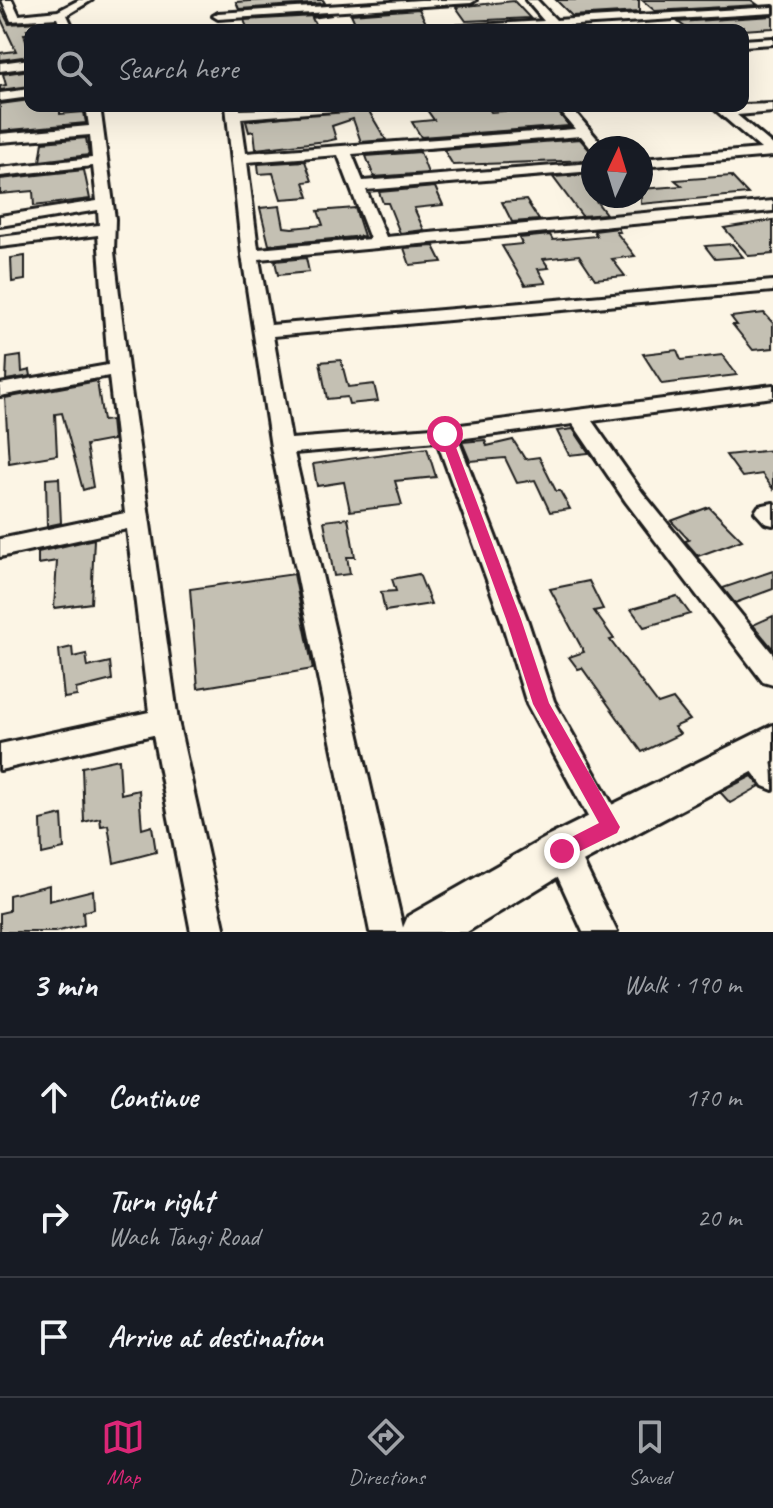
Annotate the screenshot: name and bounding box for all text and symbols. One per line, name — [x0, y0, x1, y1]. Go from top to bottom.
search box — [24, 24, 749, 112]
icon: search — [52, 46, 96, 90]
text: Search here — [116, 49, 238, 87]
north arrow — [581, 136, 653, 208]
route start — [427, 416, 463, 452]
route end — [544, 833, 580, 869]
text: 3 min — [32, 963, 97, 1006]
text: Walk · 190 m — [624, 968, 741, 1001]
icon: ahead — [32, 1075, 76, 1119]
text: Continue — [108, 1078, 198, 1116]
text: 170 m — [685, 1081, 741, 1114]
text: Turn right — [108, 1182, 213, 1220]
icon: right — [32, 1195, 76, 1239]
text: 20 m — [697, 1201, 741, 1234]
text: Wach Tangi Road — [108, 1220, 259, 1253]
icon: arrive — [32, 1315, 76, 1359]
text: Arrive at destination — [108, 1318, 323, 1356]
tab: Map — [101, 1415, 145, 1491]
tab: Directions — [348, 1415, 425, 1491]
tab: Saved — [628, 1415, 672, 1491]

